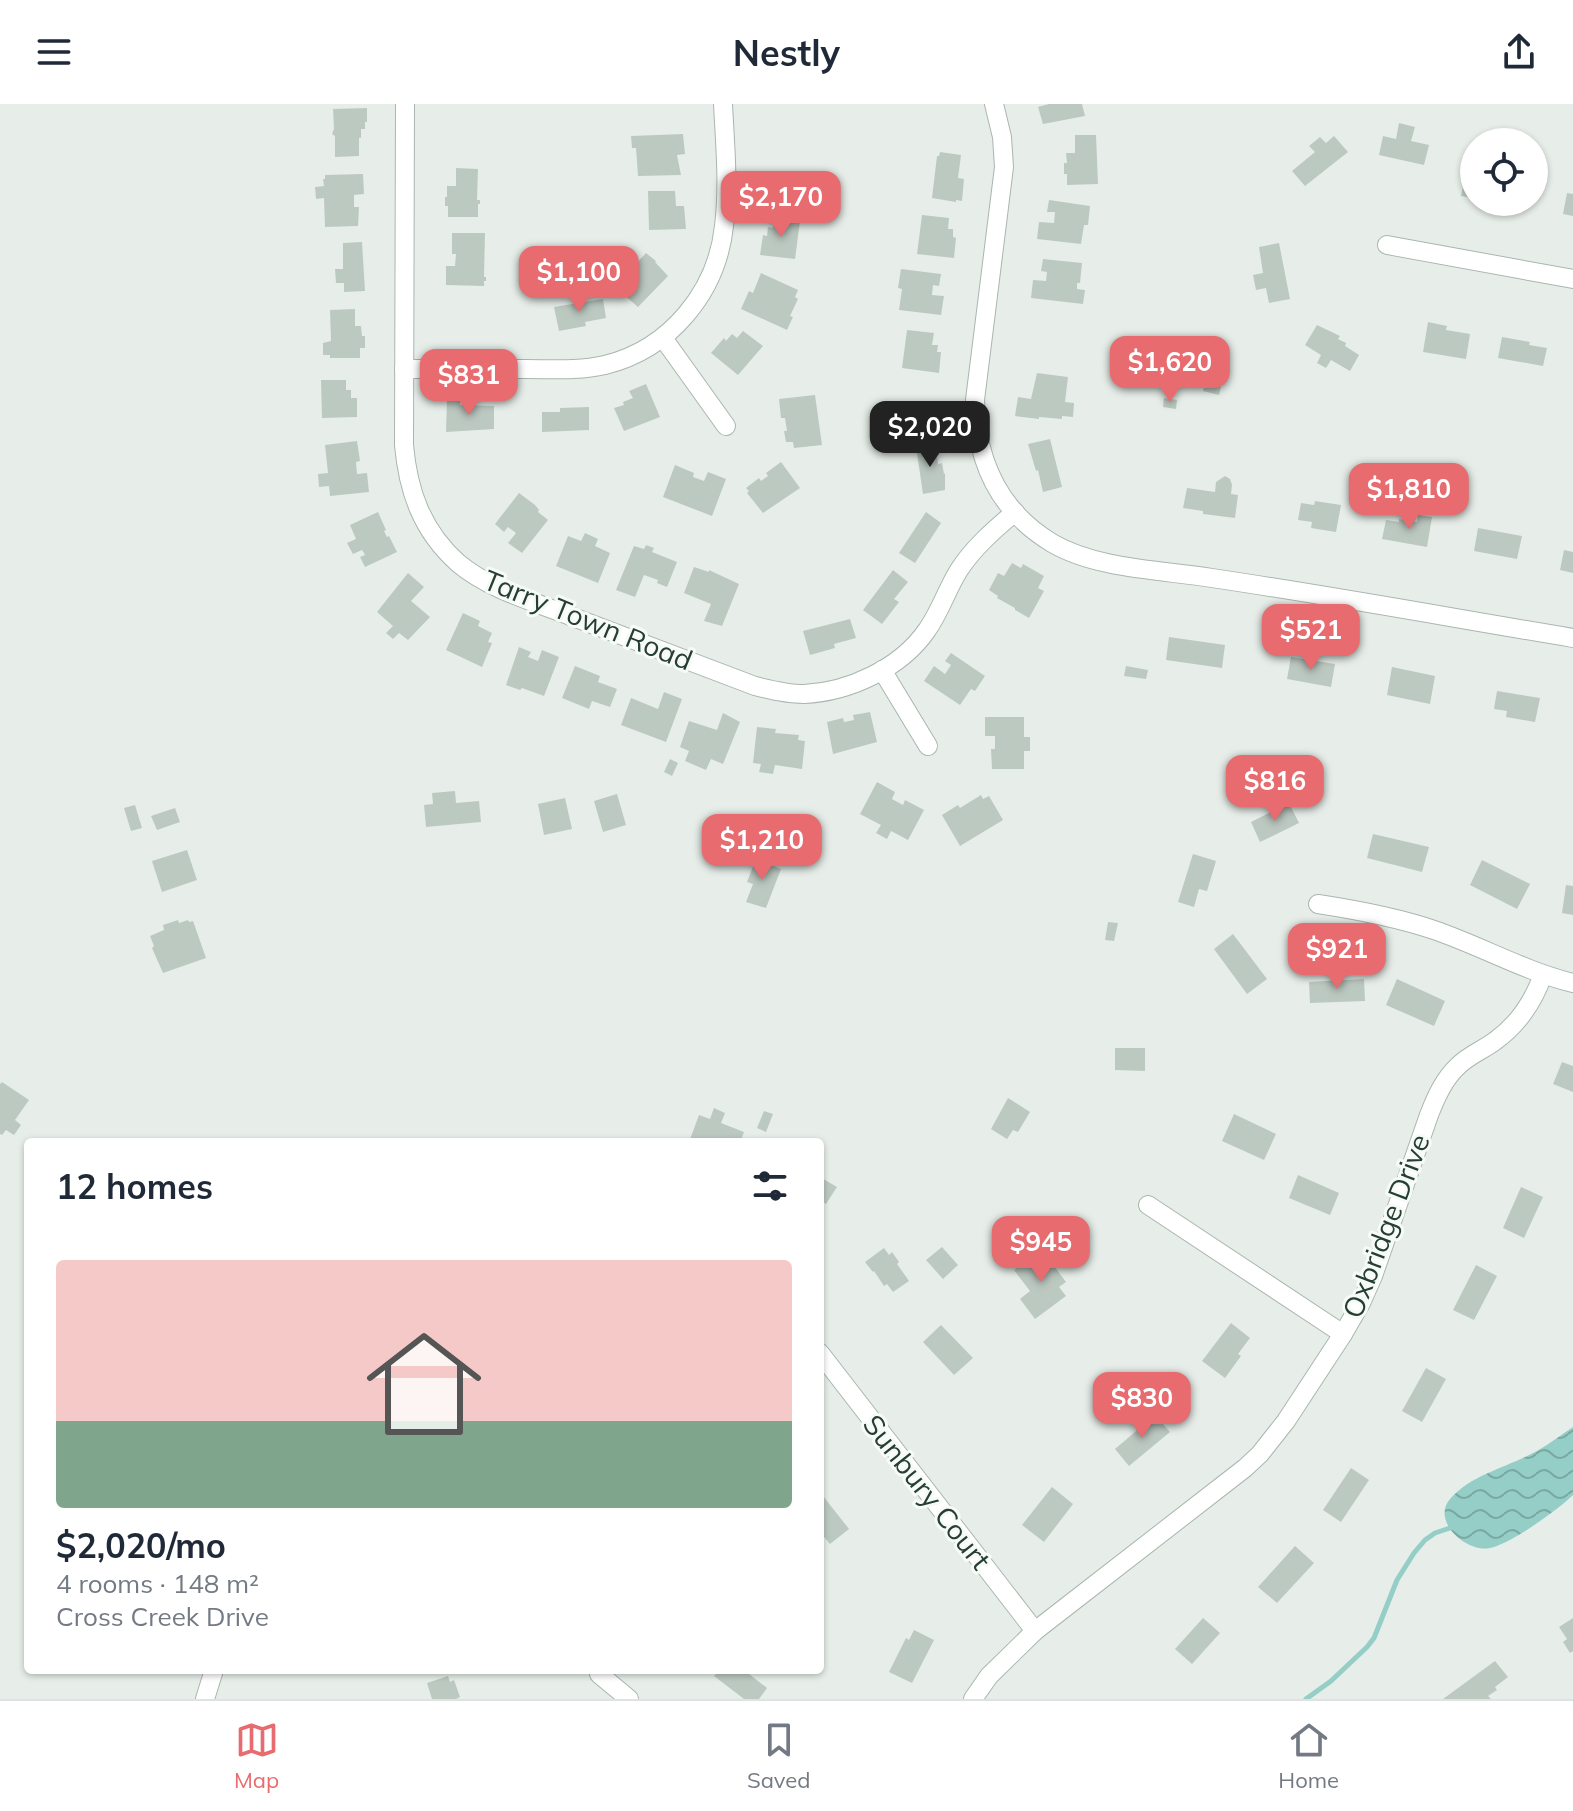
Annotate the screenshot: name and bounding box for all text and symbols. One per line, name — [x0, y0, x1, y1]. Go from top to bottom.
icon: menu — [32, 30, 76, 74]
text: Nestly — [733, 30, 840, 75]
icon: share — [1497, 30, 1541, 74]
map controls — [1460, 128, 1548, 216]
button: locate — [1460, 128, 1548, 216]
pin: $2,170 — [716, 171, 846, 239]
text: $2,170 — [739, 180, 823, 213]
pin: $1,100 — [514, 246, 644, 314]
text: $1,100 — [537, 255, 621, 288]
pin: $1,620 — [1105, 336, 1235, 404]
text: $1,620 — [1128, 345, 1212, 378]
pin: $831 — [422, 349, 516, 417]
text: $831 — [438, 358, 500, 391]
pin: $2,020 — [865, 401, 995, 469]
text: $2,020 — [888, 410, 972, 443]
pin: $1,810 — [1344, 463, 1474, 531]
text: $1,810 — [1367, 472, 1451, 505]
street label: Tarry Town Road — [479, 562, 698, 677]
pin: $521 — [1264, 604, 1358, 672]
text: $521 — [1280, 613, 1342, 646]
pin: $816 — [1228, 755, 1322, 823]
text: $816 — [1244, 764, 1306, 797]
pin: $1,210 — [697, 814, 827, 882]
text: $1,210 — [720, 823, 804, 856]
pin: $921 — [1290, 923, 1384, 991]
text: $921 — [1306, 932, 1368, 965]
street label: Oxbridge Drive — [1334, 1129, 1437, 1323]
icon: filters — [748, 1164, 792, 1208]
text: 12 homes — [56, 1165, 213, 1208]
pin: $945 — [994, 1216, 1088, 1284]
text: $945 — [1010, 1225, 1072, 1258]
icon: home — [352, 1312, 496, 1456]
pin: $830 — [1095, 1372, 1189, 1440]
text: $830 — [1111, 1381, 1173, 1414]
street label: Sunbury Court — [856, 1407, 999, 1576]
text: $2,020/mo — [56, 1524, 226, 1567]
text: 4 rooms · 148 m² — [56, 1567, 259, 1600]
text: Cross Creek Drive — [56, 1600, 269, 1633]
tab: Map — [234, 1718, 279, 1794]
tab: Saved — [747, 1718, 811, 1794]
tab: Home — [1278, 1718, 1339, 1794]

